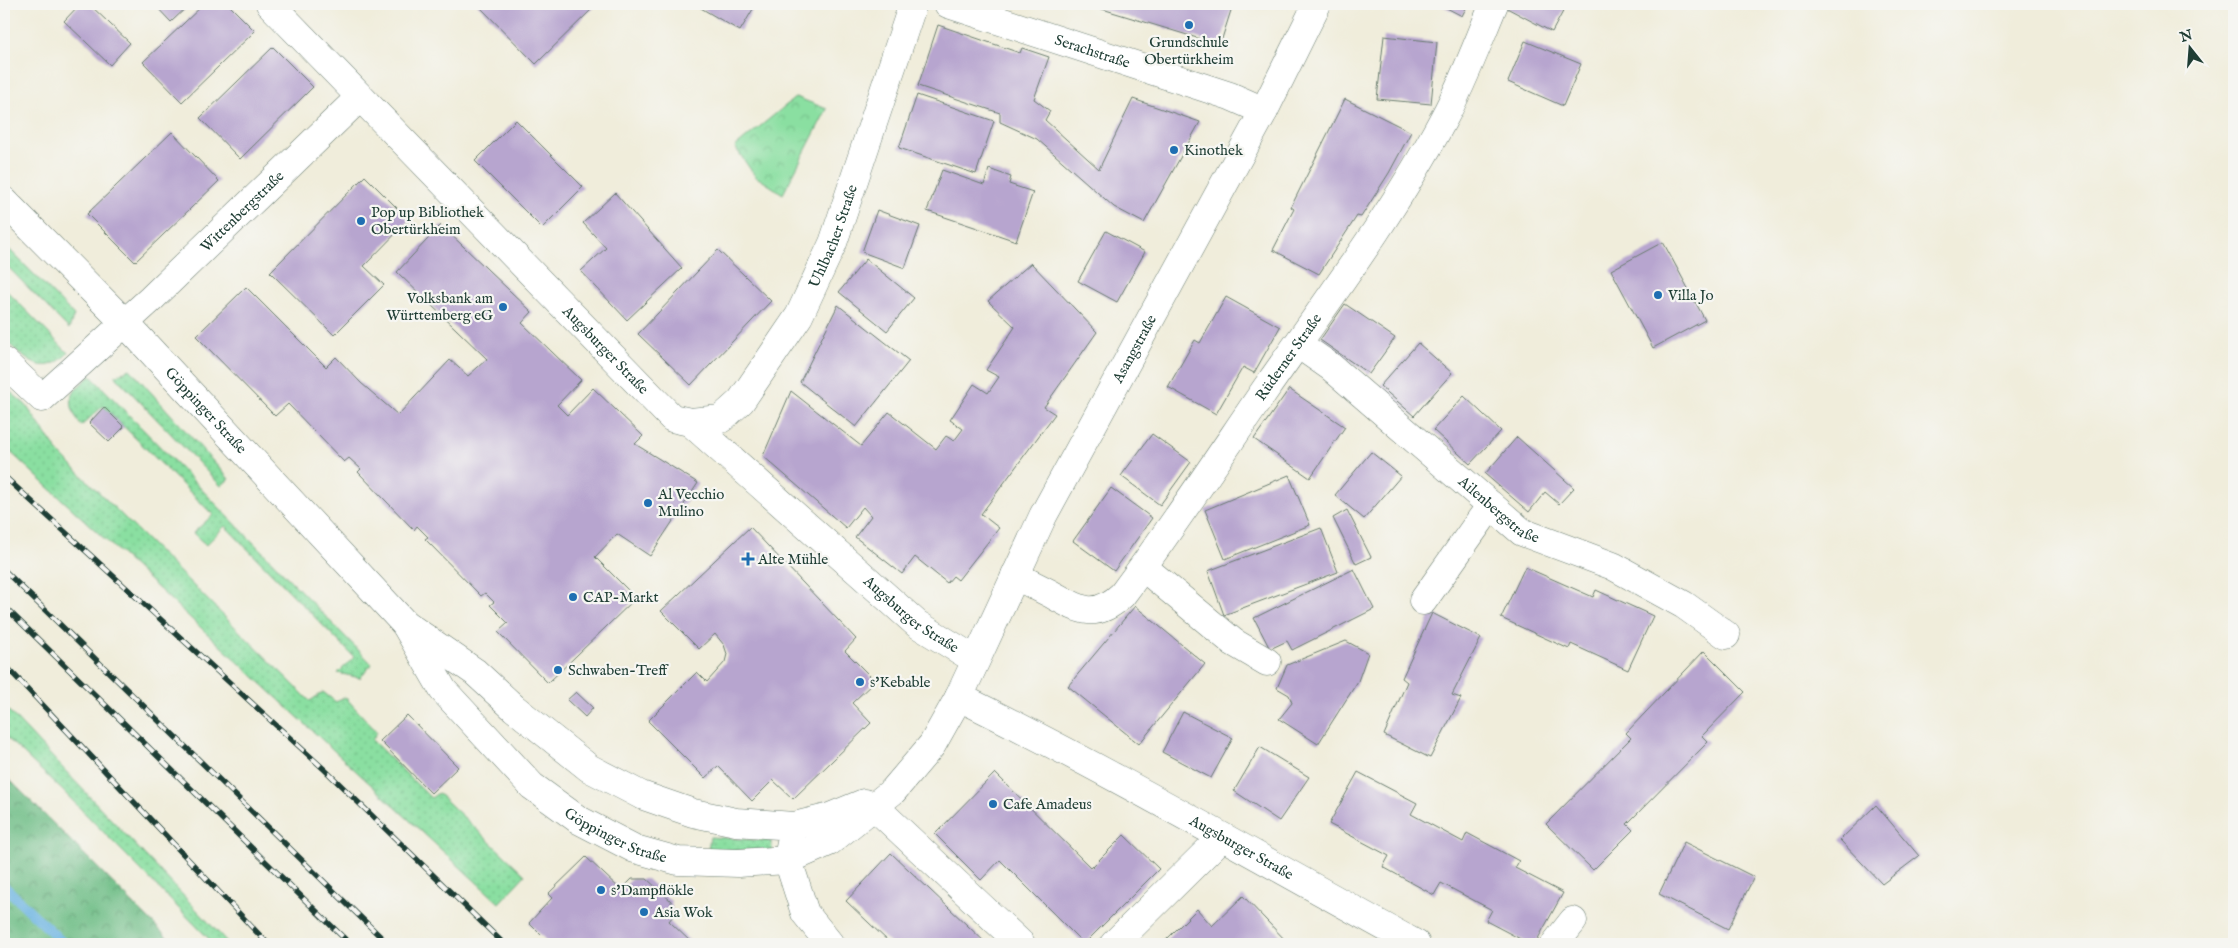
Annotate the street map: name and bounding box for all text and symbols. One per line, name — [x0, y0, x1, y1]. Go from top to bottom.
marker: Grundschule Obertürkheim — [1183, 19, 1195, 31]
north arrow — [2166, 22, 2216, 72]
text: N — [2177, 26, 2195, 47]
street label: Serachstraße — [1052, 30, 1133, 72]
place label: Grundschule Obertürkheim — [1144, 33, 1234, 69]
place label: Kinothek — [1184, 141, 1244, 160]
marker: Kinothek — [1168, 144, 1180, 156]
street label: Wittenbergstraße — [196, 166, 288, 256]
street label: Uhlbacher Straße — [804, 182, 861, 291]
place label: Pop up Bibliothek Obertürkheim — [371, 203, 485, 239]
marker: Pop up Bibliothek Obertürkheim — [355, 215, 367, 227]
place label: Villa Jo — [1667, 286, 1714, 305]
place label: Volksbank am Württemberg eG — [386, 289, 493, 325]
marker: Villa Jo — [1652, 289, 1664, 301]
marker: Volksbank am Württemberg eG — [497, 301, 509, 313]
street label: Augsburger Straße — [558, 301, 653, 398]
street label: Rüderner Straße — [1251, 309, 1326, 404]
street label: Asangstraße — [1107, 311, 1161, 387]
street label: Göppinger Straße — [161, 363, 251, 458]
street label: Ailenbergstraße — [1454, 471, 1542, 547]
place label: Al Vecchio Mulino — [657, 485, 724, 521]
marker: Al Vecchio Mulino — [642, 497, 654, 509]
place label: Alte Mühle — [757, 550, 828, 569]
marker: Alte Mühle — [742, 553, 754, 565]
street label: Augsburger Straße — [859, 571, 963, 657]
place label: CAP-Markt — [583, 588, 659, 607]
marker: CAP-Markt — [567, 591, 579, 603]
place label: Schwaben-Treff — [568, 661, 669, 680]
marker: Schwaben-Treff — [552, 664, 564, 676]
place label: s'Kebable — [870, 673, 931, 692]
marker: s'Kebable — [854, 676, 866, 688]
place label: Cafe Amadeus — [1003, 795, 1092, 814]
marker: Cafe Amadeus — [987, 798, 999, 810]
street label: Göppinger Straße — [561, 803, 669, 867]
street label: Augsburger Straße — [1185, 810, 1297, 884]
place label: s'Dampflökle — [611, 881, 694, 900]
marker: s'Dampflökle — [595, 884, 607, 896]
place label: Asia Wok — [653, 903, 714, 922]
marker: Asia Wok — [638, 906, 650, 918]

